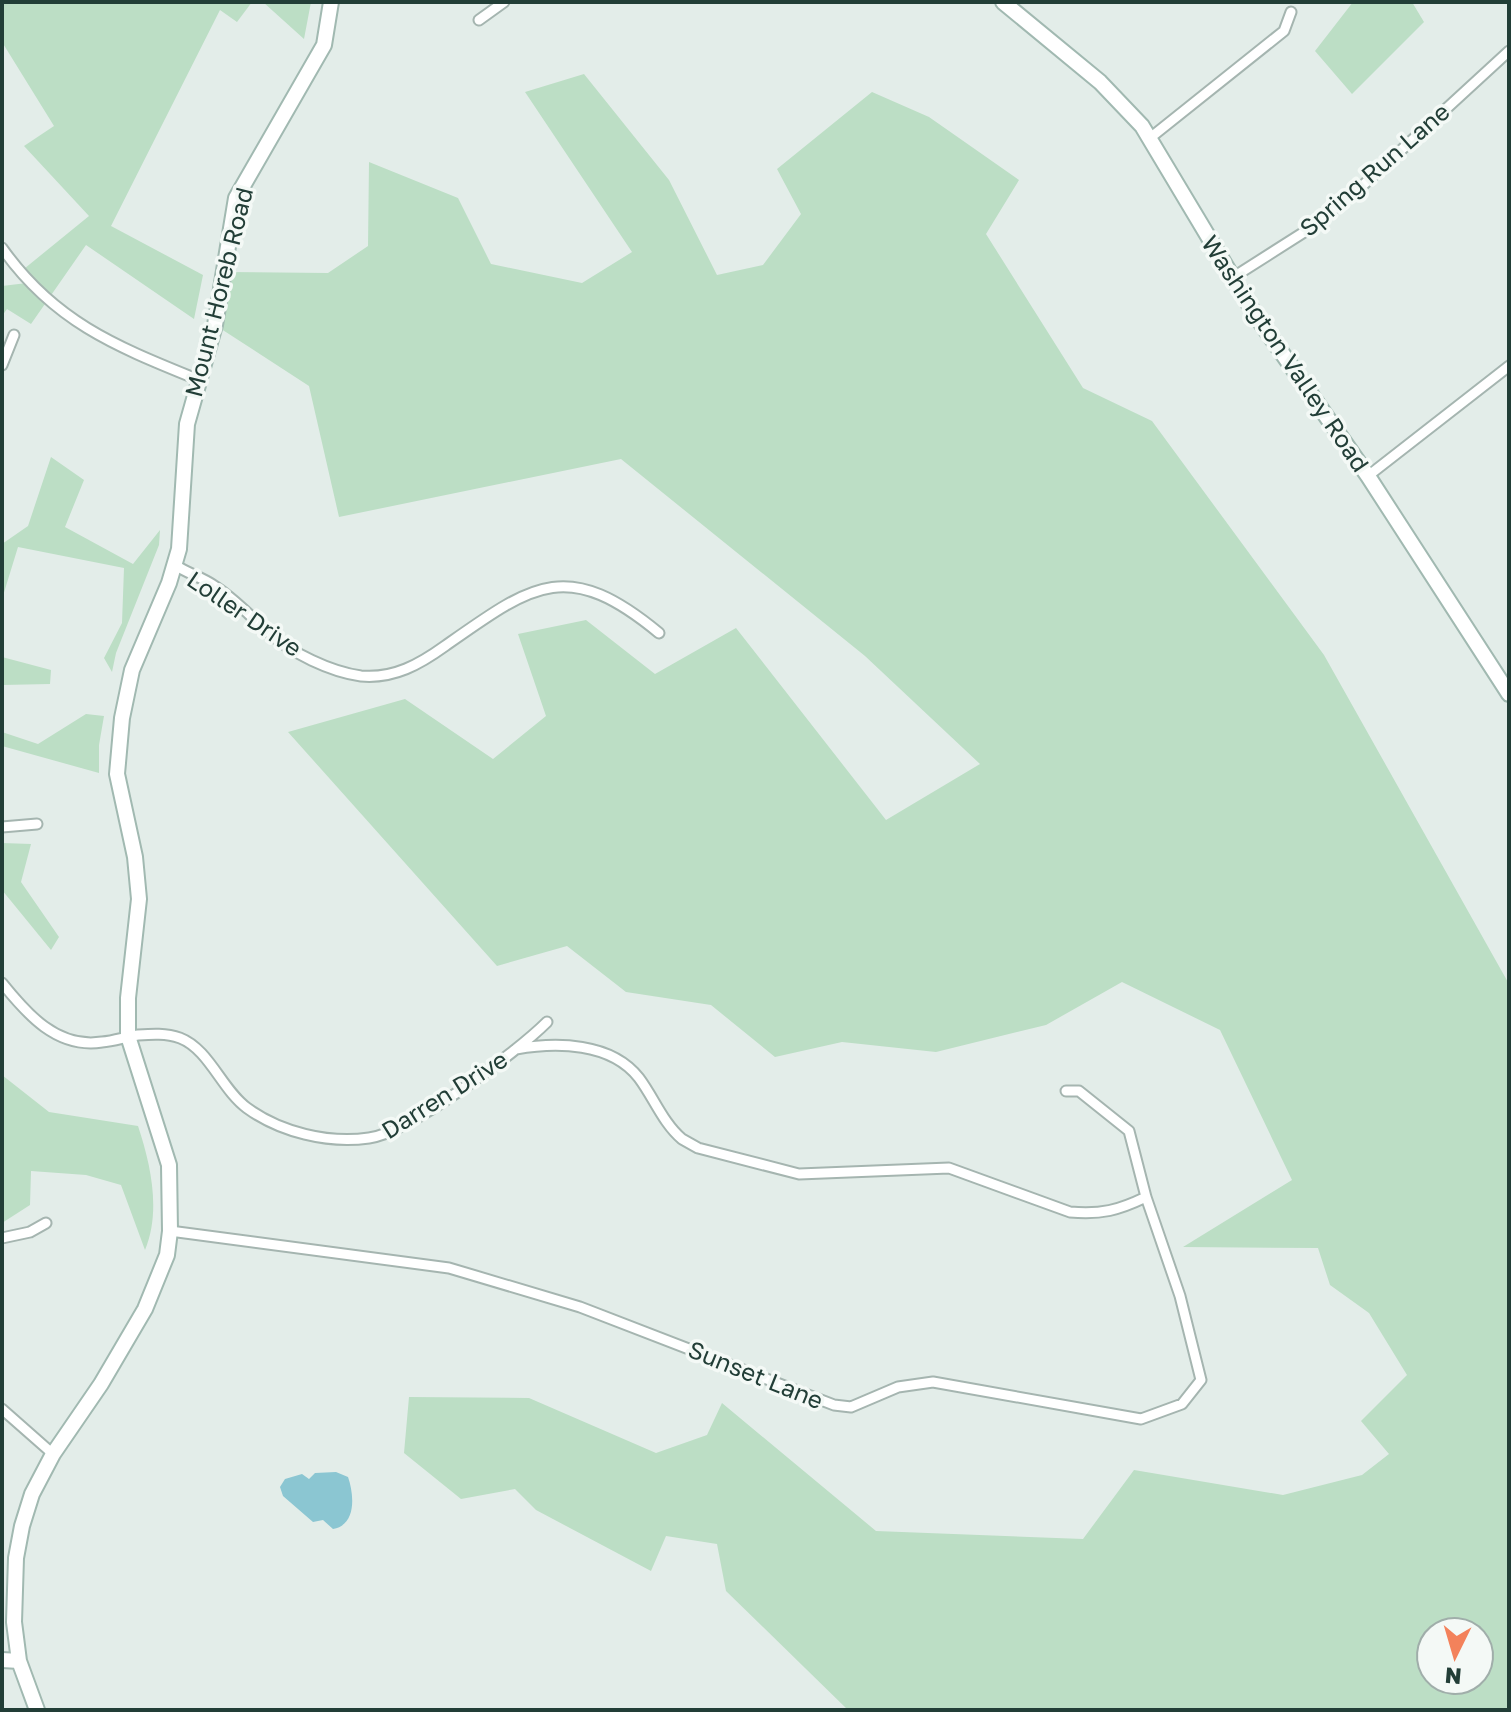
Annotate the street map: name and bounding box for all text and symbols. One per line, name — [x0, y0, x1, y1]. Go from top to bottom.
street label: Spring Run Lane — [1293, 96, 1455, 242]
street label: Mount Horeb Road — [178, 184, 258, 400]
street label: Washington Valley Road — [1196, 229, 1376, 477]
street label: Loller Drive — [182, 564, 308, 662]
street label: Darren Drive — [376, 1044, 512, 1144]
street label: Sunset Lane — [684, 1334, 828, 1414]
north arrow — [1415, 1616, 1495, 1696]
text: N — [1444, 1662, 1463, 1691]

